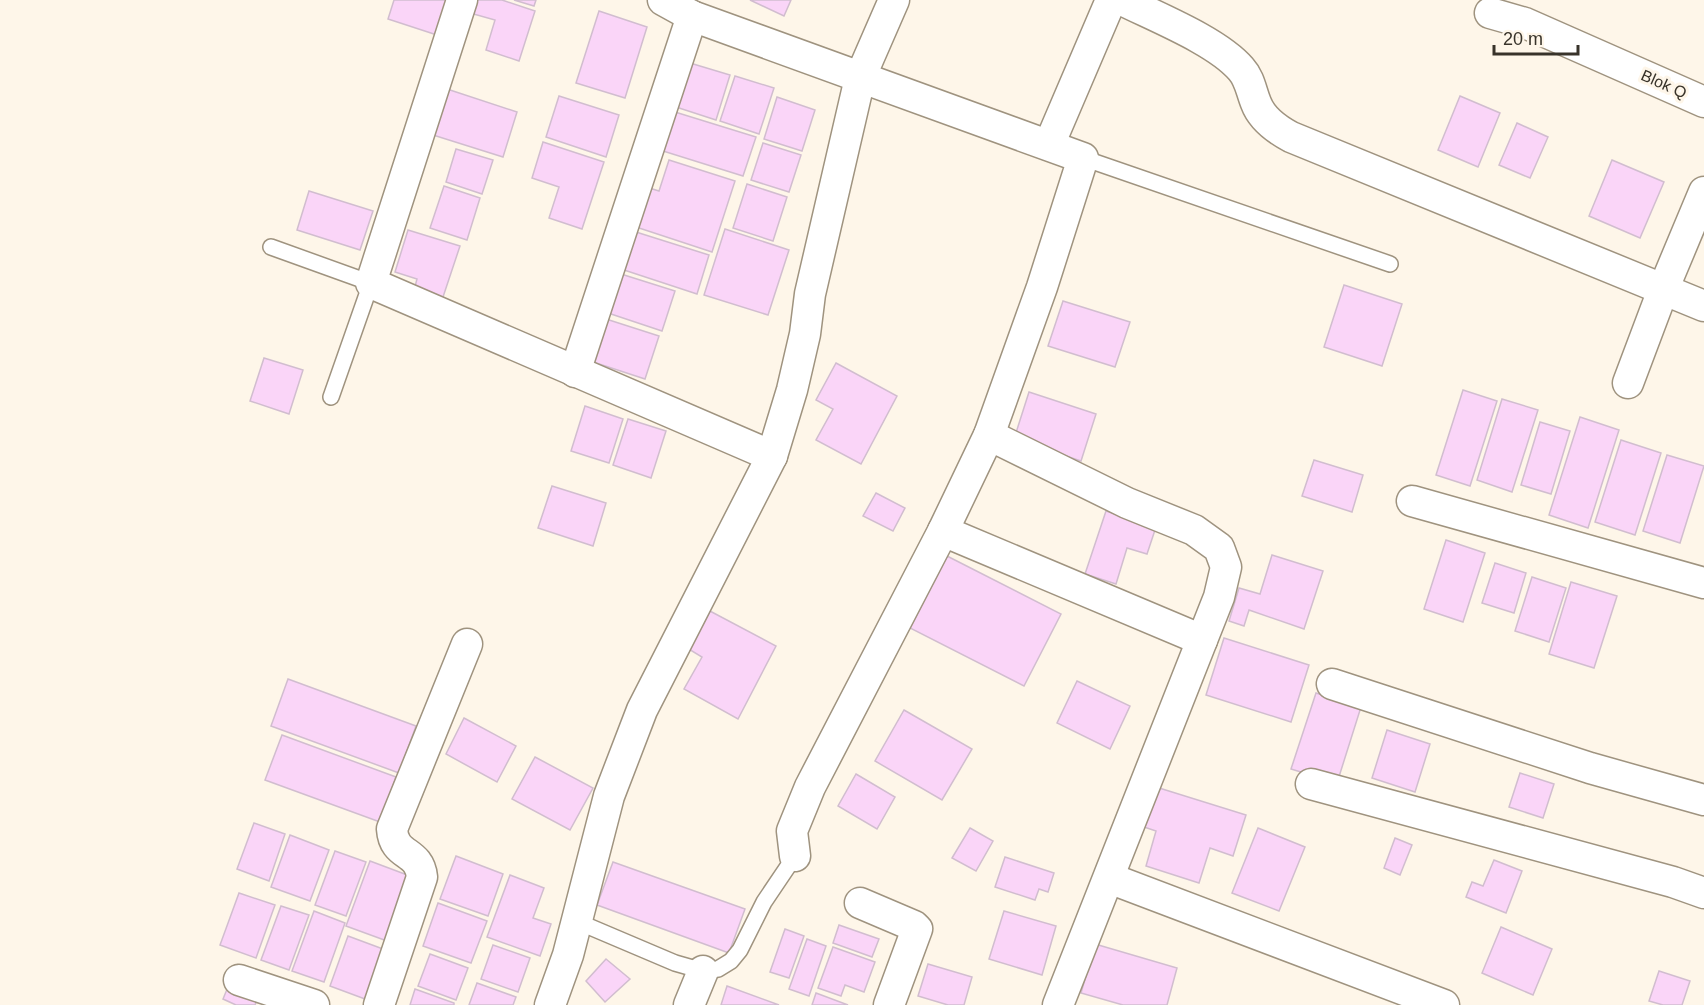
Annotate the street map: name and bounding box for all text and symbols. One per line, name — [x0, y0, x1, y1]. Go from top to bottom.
scale bar — [1494, 18, 1578, 56]
text: 20 m — [1503, 29, 1543, 49]
street label: Blok Q — [1639, 66, 1689, 102]

